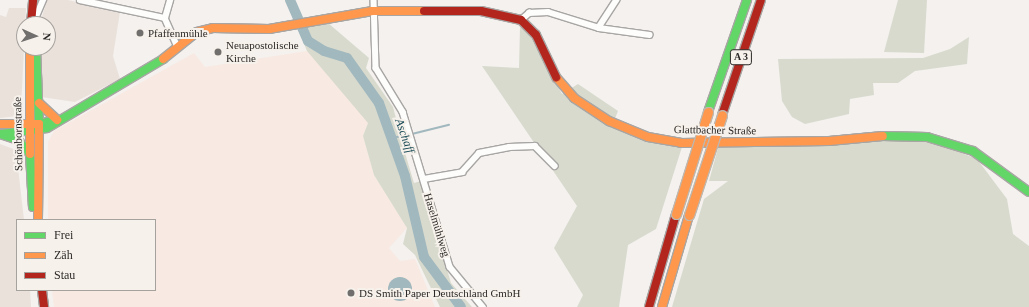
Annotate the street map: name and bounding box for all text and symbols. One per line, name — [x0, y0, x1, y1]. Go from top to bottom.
north arrow — [16, 16, 56, 56]
place label: Pfaffenmühle — [148, 26, 208, 40]
marker: Pfaffenmühle — [135, 28, 145, 38]
text: N — [41, 32, 53, 41]
place label: Neuapostolische Kirche — [226, 39, 299, 65]
marker: Neuapostolische Kirche — [213, 47, 223, 57]
road number: A 3 — [729, 49, 753, 65]
street label: Schönbornstraße — [11, 97, 25, 171]
water label: Aschaff — [391, 117, 417, 155]
street label: Glattbacher Straße — [674, 123, 756, 137]
street label: Haselmühlweg — [421, 192, 453, 258]
legend — [16, 219, 156, 291]
text: Frei — [54, 228, 73, 242]
text: Zäh — [54, 248, 73, 262]
text: Stau — [54, 268, 75, 282]
place label: DS Smith Paper Deutschland GmbH — [359, 286, 520, 300]
marker: DS Smith Paper Deutschland GmbH — [346, 288, 356, 298]

